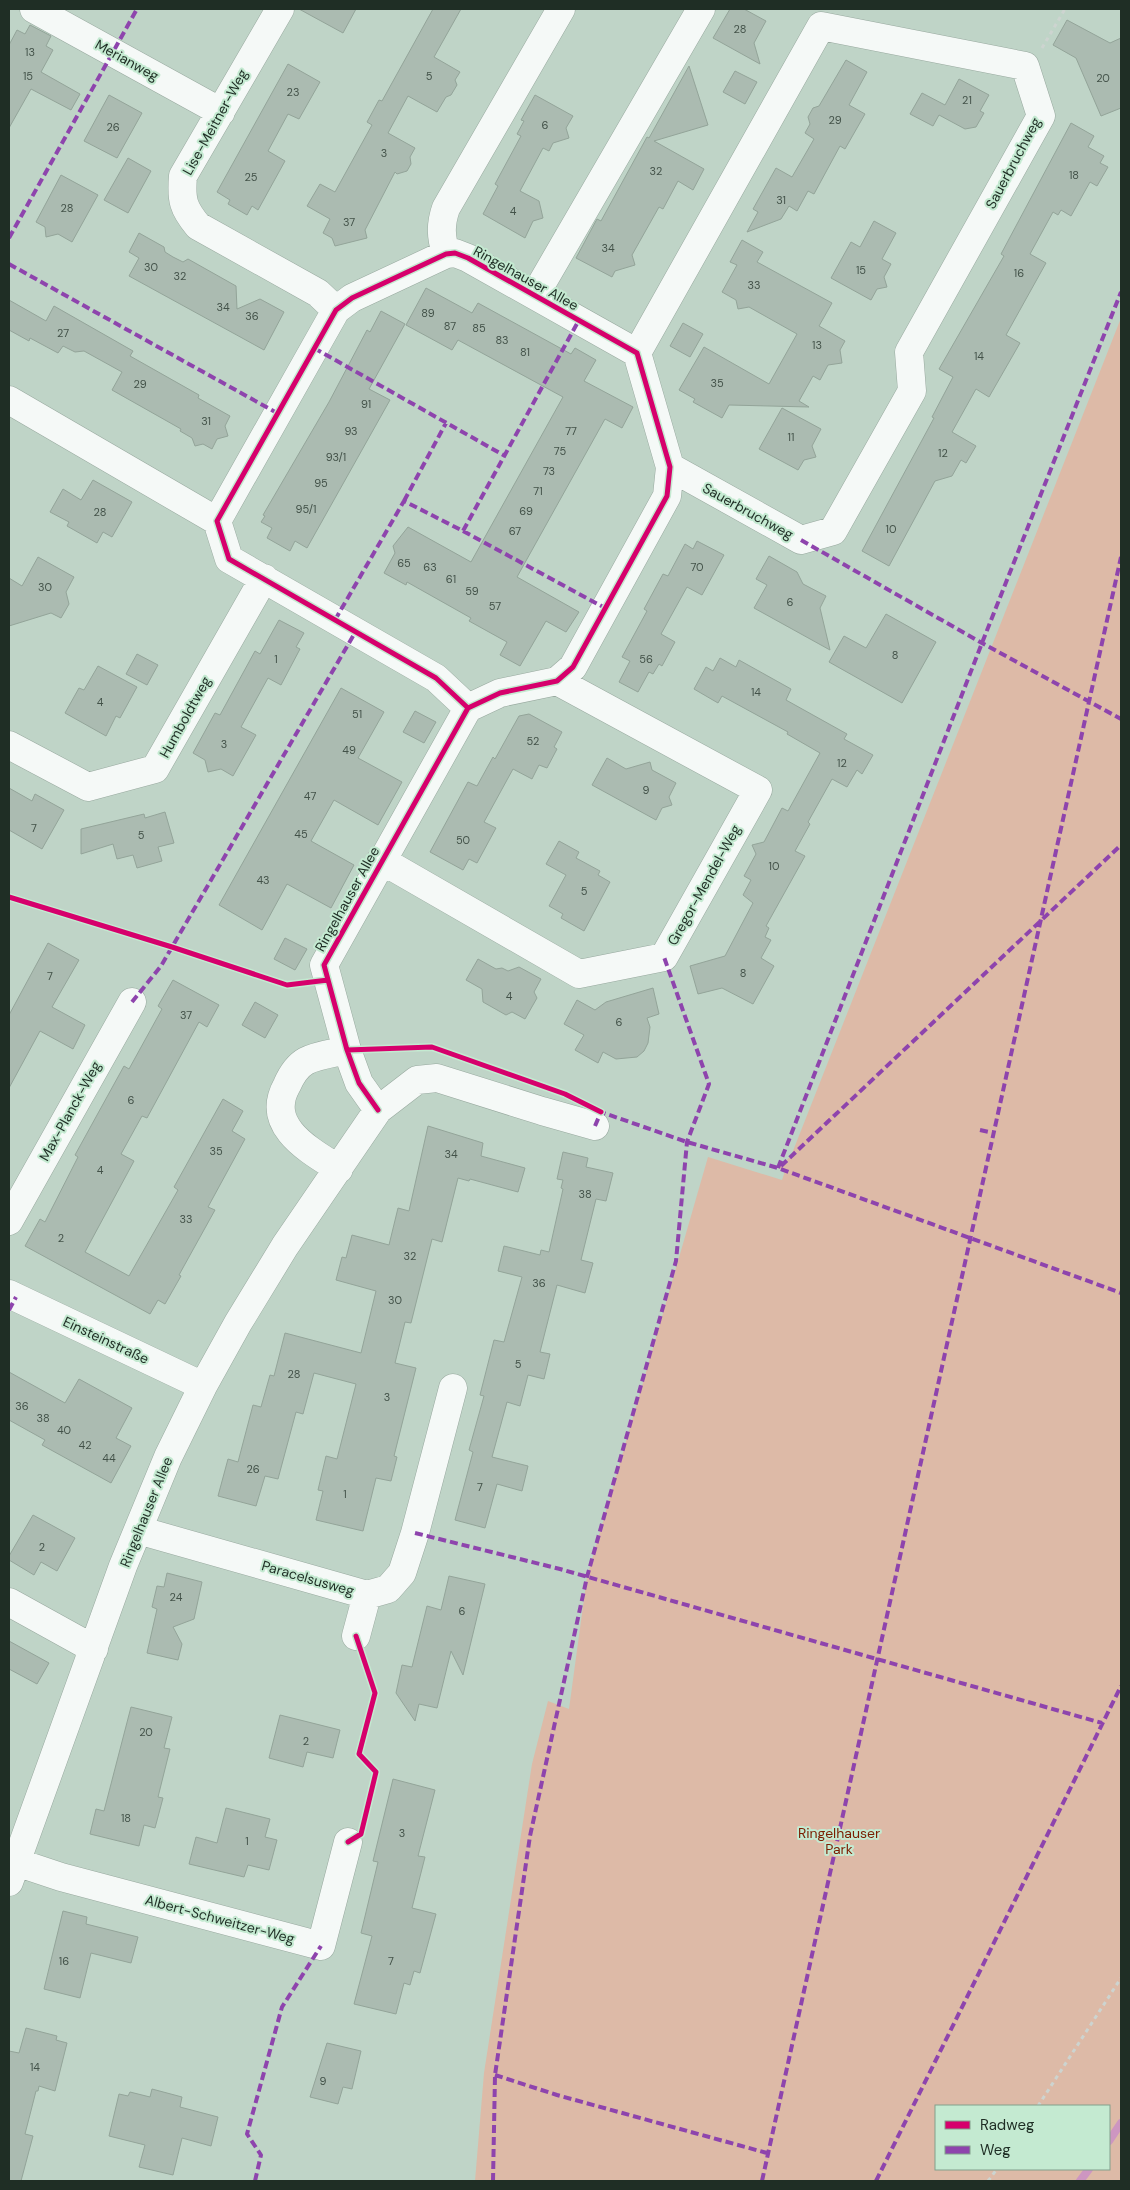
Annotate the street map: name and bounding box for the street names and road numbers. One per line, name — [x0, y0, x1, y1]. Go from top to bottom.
street label: Merianweg — [92, 35, 162, 85]
street label: Lise-Meitner-Weg — [178, 66, 252, 178]
street label: Sauerbruchweg — [981, 114, 1045, 212]
street label: Ringelhauser Allee — [470, 242, 582, 314]
street label: Sauerbruchweg — [699, 479, 797, 543]
street label: Humboldtweg — [155, 673, 215, 761]
street label: Gregor-Mendel-Weg — [663, 821, 745, 949]
street label: Ringelhauser Allee — [311, 843, 383, 955]
street label: Max-Planck-Weg — [35, 1058, 105, 1164]
street label: Einsteinstraße — [60, 1312, 152, 1368]
street label: Ringelhauser Allee — [116, 1454, 176, 1570]
street label: Paracelsusweg — [260, 1556, 356, 1600]
street label: Albert-Schweitzer-Weg — [143, 1890, 297, 1948]

